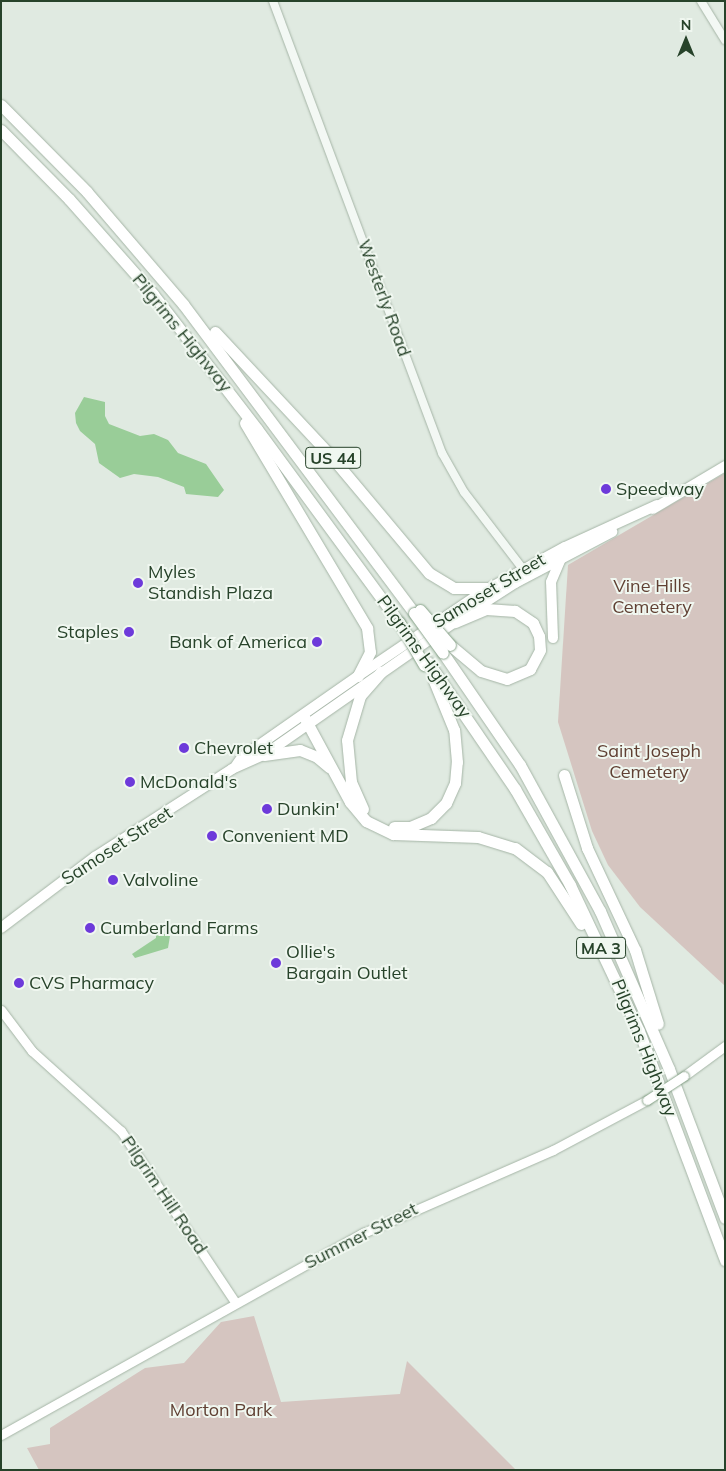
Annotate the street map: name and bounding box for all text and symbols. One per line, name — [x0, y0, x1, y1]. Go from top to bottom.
north arrow — [661, 15, 711, 65]
text: N — [681, 16, 691, 34]
street label: Westerly Road — [353, 237, 415, 359]
street label: Pilgrims Highway — [128, 269, 236, 397]
road number: US 44 — [304, 444, 362, 472]
place label: Speedway — [616, 478, 704, 500]
marker: Speedway — [600, 483, 612, 495]
street label: Samoset Street — [429, 549, 549, 633]
place label: Myles Standish Plaza — [148, 562, 273, 604]
park label: Vine Hills Cemetery — [612, 576, 692, 618]
marker: Myles Standish Plaza — [132, 577, 144, 589]
street label: Pilgrims Highway — [372, 591, 476, 723]
place label: Staples — [57, 621, 119, 643]
marker: Staples — [123, 626, 135, 638]
place label: Bank of America — [169, 631, 307, 653]
marker: Bank of America — [311, 636, 323, 648]
place label: Chevrolet — [194, 737, 273, 759]
park label: Saint Joseph Cemetery — [597, 741, 701, 784]
marker: Chevrolet — [178, 742, 190, 754]
place label: McDonald's — [140, 771, 237, 793]
marker: McDonald's — [124, 776, 136, 788]
place label: Dunkin' — [277, 798, 339, 820]
street label: Samoset Street — [58, 802, 176, 890]
marker: Dunkin' — [261, 803, 273, 815]
place label: Convenient MD — [222, 825, 349, 847]
marker: Convenient MD — [206, 830, 218, 842]
place label: Valvoline — [123, 869, 198, 891]
marker: Valvoline — [107, 874, 119, 886]
place label: Cumberland Farms — [100, 917, 258, 939]
marker: Cumberland Farms — [84, 922, 96, 934]
road number: MA 3 — [576, 934, 626, 961]
place label: Ollie's Bargain Outlet — [286, 942, 408, 984]
marker: Ollie's Bargain Outlet — [270, 957, 282, 969]
place label: CVS Pharmacy — [29, 972, 154, 994]
street label: Pilgrims Highway — [607, 976, 681, 1120]
marker: CVS Pharmacy — [13, 977, 25, 989]
street label: Pilgrim Hill Road — [116, 1132, 212, 1258]
street label: Summer Street — [301, 1198, 421, 1274]
park label: Morton Park — [170, 1399, 272, 1421]

